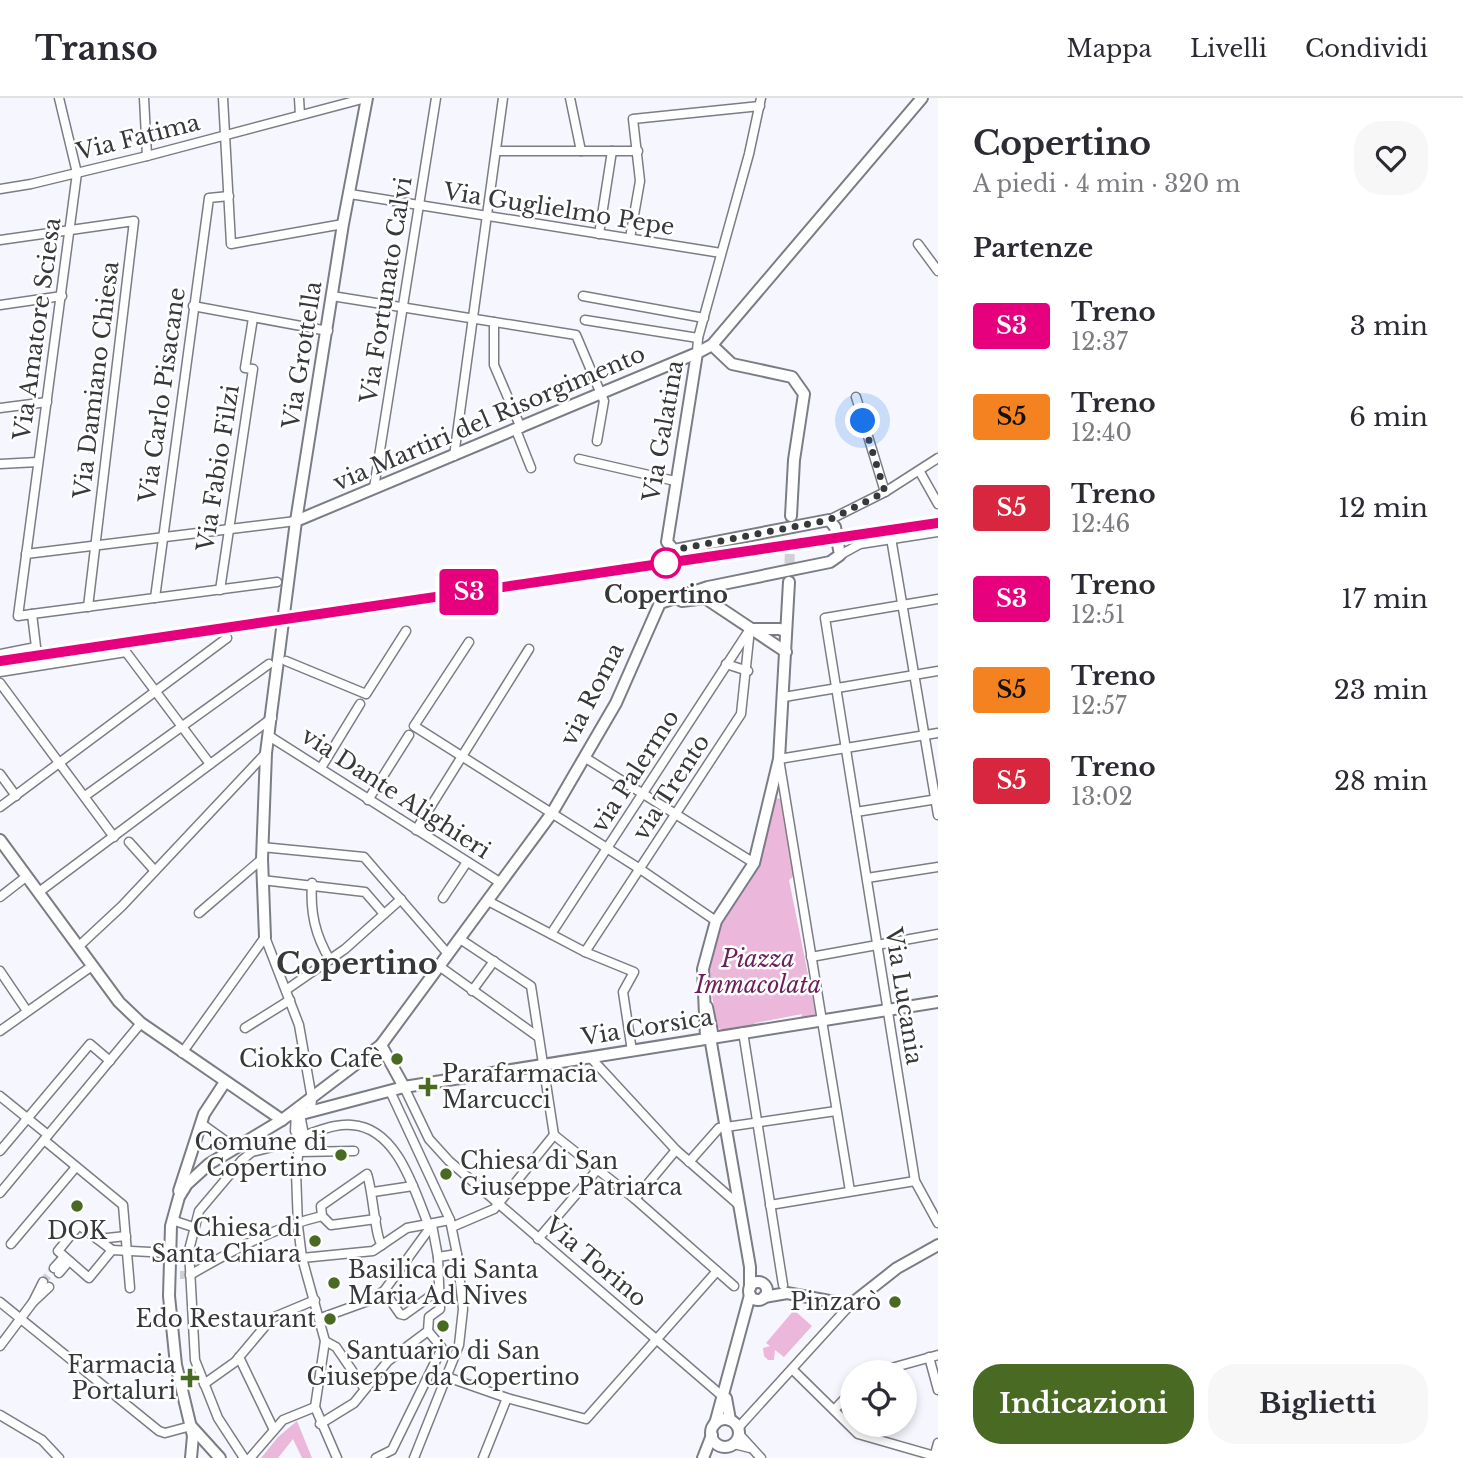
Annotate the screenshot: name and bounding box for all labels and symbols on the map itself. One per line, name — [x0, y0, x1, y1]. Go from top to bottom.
street label: Via Fatima — [72, 108, 203, 166]
street label: Via Fortunato Calvi — [354, 175, 418, 406]
street label: Via Guglielmo Pepe — [441, 177, 676, 241]
street label: Via Amatore Sciesa — [7, 216, 67, 443]
street label: Via Damiano Chiesa — [67, 259, 124, 501]
street label: Via Grottella — [276, 279, 328, 432]
street label: Via Carlo Pisacane — [133, 286, 191, 505]
street label: via Martiri del Risorgimento — [329, 339, 649, 497]
street label: Via Galatina — [637, 358, 689, 505]
street label: Via Fabio Filzi — [191, 383, 245, 554]
your location — [845, 403, 880, 438]
marker: Copertino — [651, 548, 681, 578]
line badge: S3 — [438, 569, 500, 615]
place label: Copertino — [604, 581, 728, 609]
street label: via Roma — [554, 638, 630, 750]
street label: via Palermo — [585, 704, 685, 838]
street label: via Dante Alighieri — [296, 721, 496, 865]
street label: via Trento — [626, 729, 716, 845]
street label: Via Lucania — [879, 924, 929, 1067]
district label: Copertino — [276, 945, 438, 982]
park label: Piazza Immacolata — [694, 945, 821, 999]
street label: Via Corsica — [578, 1003, 715, 1051]
place label: Ciokko Cafè — [239, 1045, 383, 1073]
marker: Ciokko Cafè — [389, 1051, 405, 1067]
place label: Parafarmacia Marcucci — [442, 1060, 598, 1114]
marker: Parafarmacia Marcucci — [420, 1079, 436, 1095]
place label: Comune di Copertino — [194, 1128, 327, 1182]
marker: Comune di Copertino — [333, 1147, 349, 1163]
place label: Chiesa di San Giuseppe Patriarca — [460, 1147, 682, 1201]
marker: Chiesa di San Giuseppe Patriarca — [438, 1166, 454, 1182]
marker: DOK — [69, 1198, 85, 1214]
street label: Via Torino — [538, 1211, 653, 1313]
place label: Chiesa di Santa Chiara — [151, 1214, 301, 1268]
place label: DOK — [47, 1217, 108, 1245]
marker: Chiesa di Santa Chiara — [307, 1233, 323, 1249]
place label: Basilica di Santa Maria Ad Nives — [348, 1256, 538, 1310]
marker: Basilica di Santa Maria Ad Nives — [326, 1275, 342, 1291]
place label: Pinzarò — [790, 1288, 881, 1316]
marker: Pinzarò — [887, 1294, 903, 1310]
place label: Edo Restaurant — [135, 1305, 316, 1333]
marker: Edo Restaurant — [322, 1311, 338, 1327]
marker: Santuario di San Giuseppe da Copertino — [435, 1318, 451, 1334]
place label: Santuario di San Giuseppe da Copertino — [306, 1337, 580, 1391]
place label: Farmacia Portaluri — [67, 1351, 176, 1405]
marker: Farmacia Portaluri — [182, 1370, 198, 1386]

